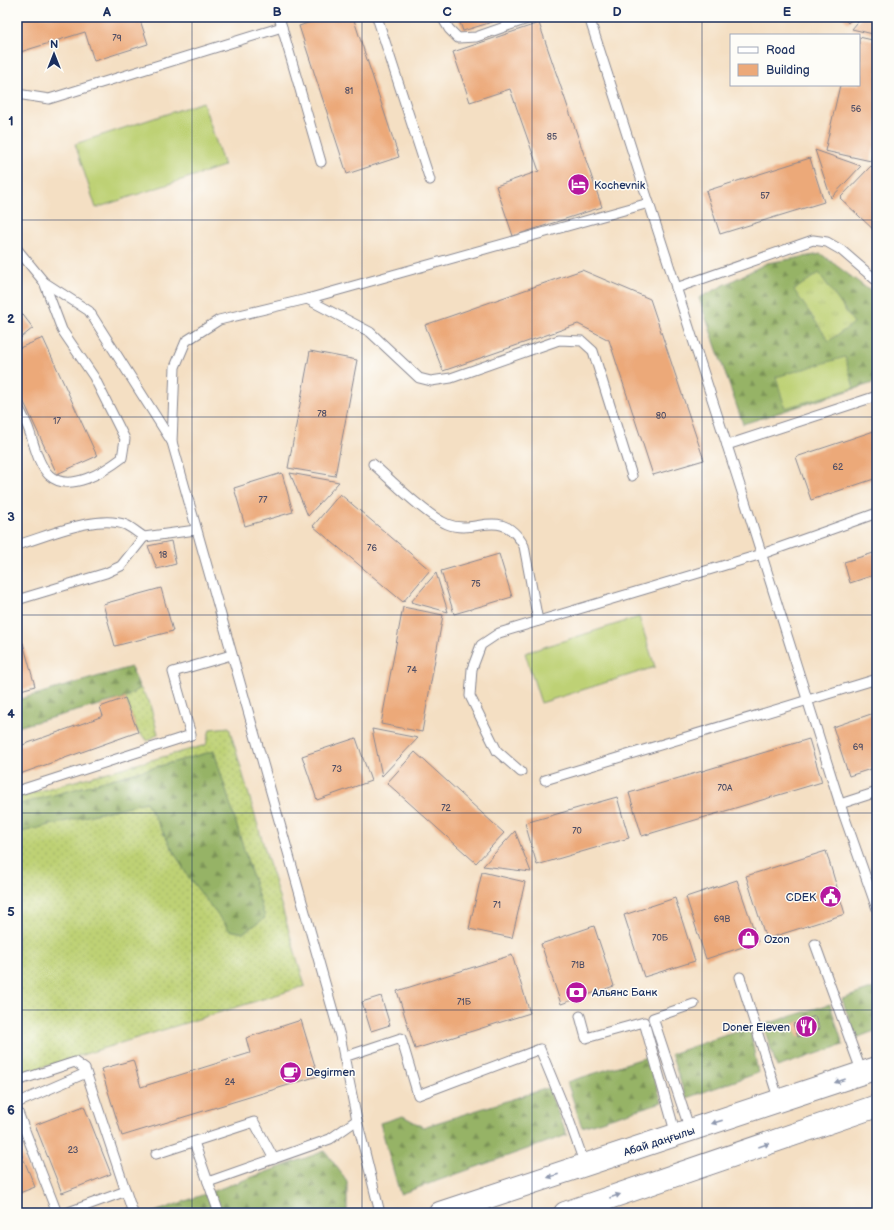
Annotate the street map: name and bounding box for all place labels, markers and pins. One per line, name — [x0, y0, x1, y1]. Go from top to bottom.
hotel icon: Kochevnik — [566, 172, 592, 198]
place label: Kochevnik — [594, 179, 646, 192]
public building icon: CDEK — [818, 884, 844, 910]
place label: CDEK — [786, 891, 817, 904]
shop icon: Ozon — [735, 926, 761, 952]
place label: Ozon — [764, 933, 790, 946]
bank icon: Альянс Банк — [563, 979, 589, 1005]
place label: Альянс Банк — [591, 986, 657, 999]
restaurant icon: Doner Eleven — [793, 1014, 819, 1040]
place label: Doner Eleven — [722, 1021, 790, 1034]
cafe icon: Degirmen — [278, 1059, 304, 1085]
place label: Degirmen — [306, 1066, 355, 1079]

